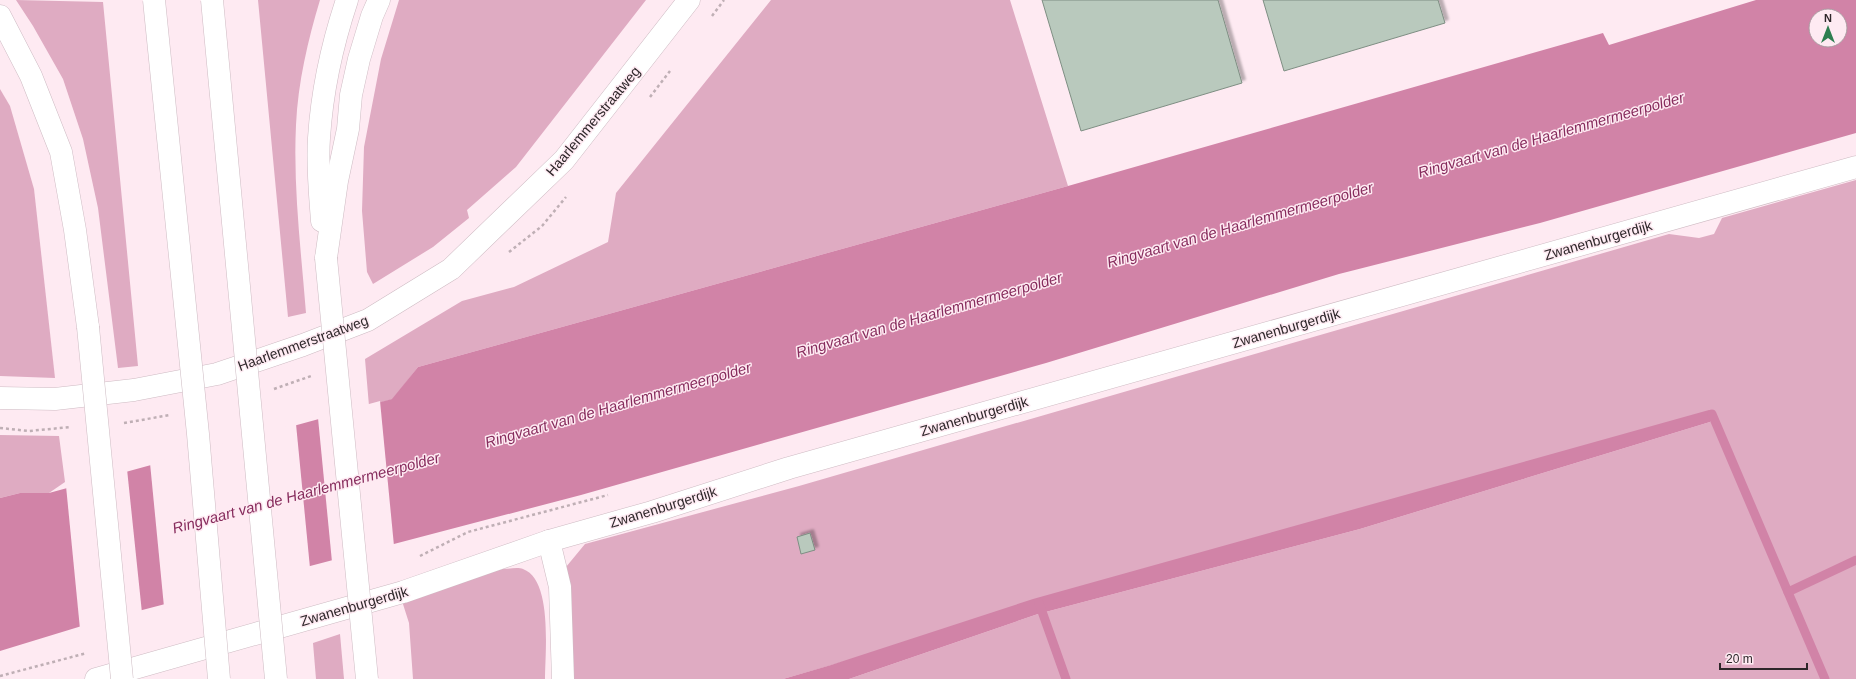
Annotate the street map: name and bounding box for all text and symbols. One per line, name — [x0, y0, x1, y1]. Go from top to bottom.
north arrow — [1808, 8, 1848, 48]
text: N — [1824, 12, 1832, 24]
street label: Haarlemmerstraatweg — [543, 63, 643, 179]
water label: Ringvaart van de Haarlemmermeerpolder — [1416, 88, 1687, 181]
water label: Ringvaart van de Haarlemmermeerpolder — [1105, 178, 1376, 271]
street label: Zwanenburgerdijk — [1542, 217, 1655, 263]
water label: Ringvaart van de Haarlemmermeerpolder — [794, 268, 1065, 361]
street label: Zwanenburgerdijk — [1230, 305, 1343, 351]
street label: Haarlemmerstraatweg — [236, 312, 370, 374]
water label: Ringvaart van de Haarlemmermeerpolder — [483, 358, 754, 451]
street label: Zwanenburgerdijk — [918, 393, 1031, 439]
water label: Ringvaart van de Haarlemmermeerpolder — [170, 448, 442, 536]
street label: Zwanenburgerdijk — [607, 483, 719, 531]
street label: Zwanenburgerdijk — [298, 583, 411, 629]
scale bar — [1720, 645, 1807, 671]
text: 20 m — [1726, 652, 1753, 666]

